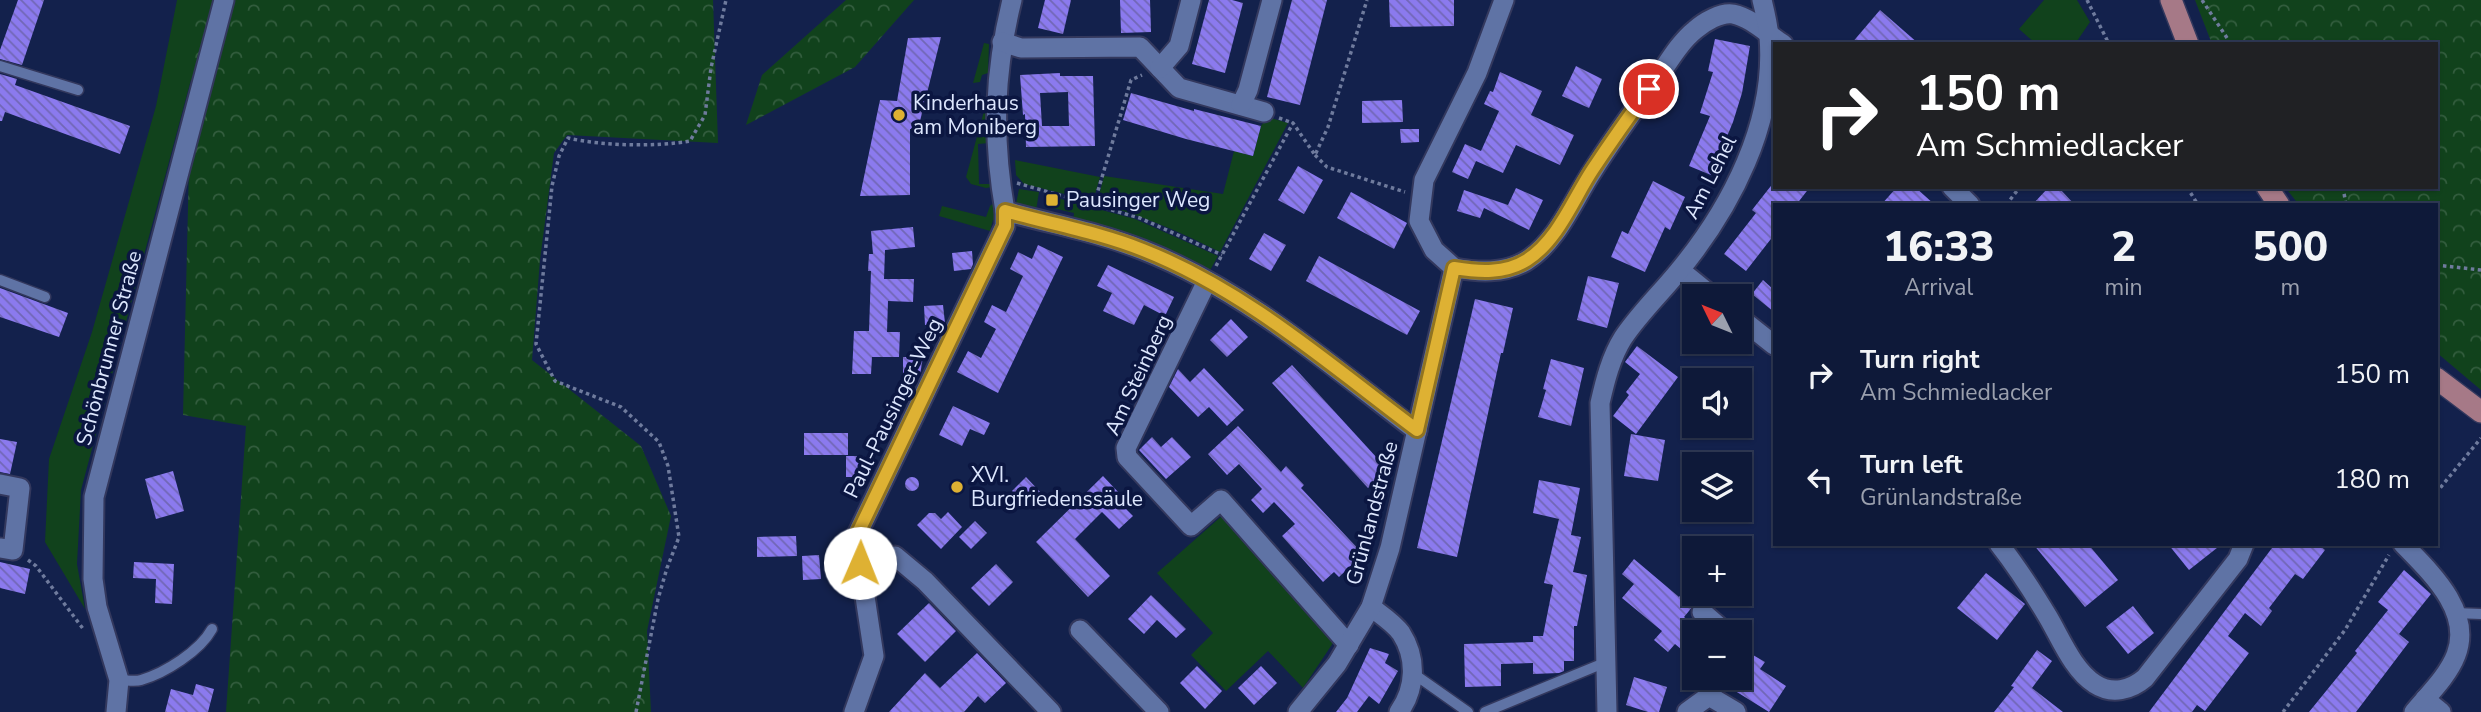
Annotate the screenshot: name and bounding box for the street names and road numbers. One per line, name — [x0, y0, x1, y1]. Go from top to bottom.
street label: Am Lehel — [1677, 130, 1743, 224]
street label: Schönbrunner Straße — [70, 248, 148, 448]
street label: Am Steinberg — [1098, 310, 1178, 440]
street label: Paul-Pausinger-Weg — [837, 313, 949, 503]
street label: Grünlandstraße — [1339, 438, 1405, 588]

